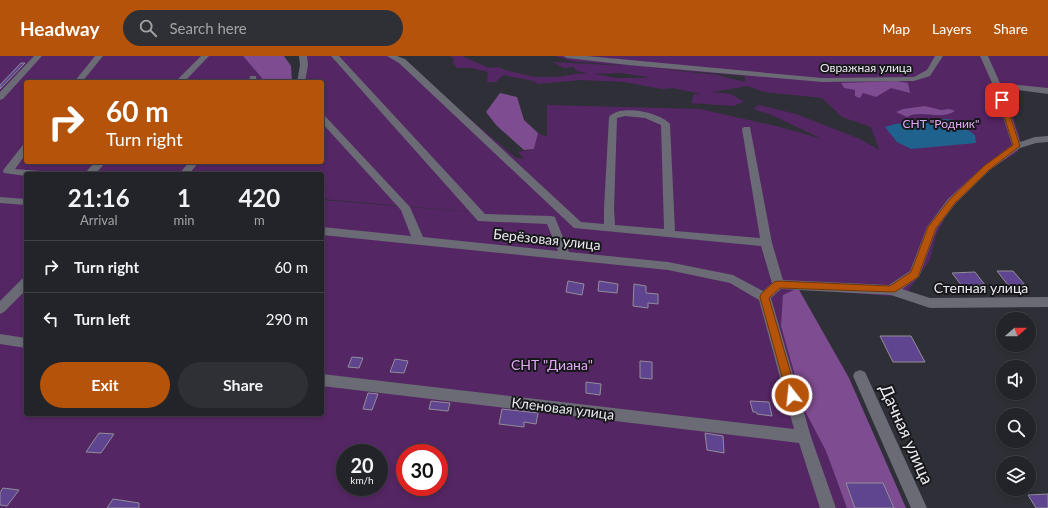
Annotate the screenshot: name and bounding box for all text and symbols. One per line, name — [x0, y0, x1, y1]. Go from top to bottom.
search box — [123, 10, 403, 46]
text: Headway — [20, 17, 99, 40]
icon: search — [137, 17, 159, 39]
text: Search here — [169, 19, 247, 37]
text: Map — [882, 20, 910, 37]
text: Layers — [932, 20, 972, 37]
text: Share — [994, 20, 1028, 37]
street label: Овражная улица — [820, 60, 912, 75]
pin — [985, 83, 1019, 117]
icon: arrive — [991, 89, 1013, 111]
text: 60 m — [106, 94, 169, 128]
icon: right — [40, 96, 92, 148]
park label: СНТ "Родник" — [903, 116, 979, 131]
text: Turn right — [106, 128, 183, 150]
text: 21:16 — [68, 183, 130, 212]
text: 1 — [177, 183, 191, 212]
text: 420 — [238, 183, 280, 212]
text: Arrival — [80, 212, 117, 228]
text: min — [174, 212, 195, 228]
text: m — [254, 212, 265, 228]
street label: Берёзовая улица — [492, 225, 602, 253]
icon: right — [40, 256, 62, 278]
text: Turn right — [74, 258, 139, 276]
text: 60 m — [274, 258, 308, 276]
street label: Степная улица — [934, 279, 1028, 296]
icon: left — [40, 308, 62, 330]
text: Turn left — [74, 310, 130, 328]
text: 290 m — [266, 310, 308, 328]
north arrow — [996, 312, 1036, 352]
map controls — [996, 312, 1036, 496]
park label: СНТ "Диана" — [511, 356, 593, 373]
button: sound — [996, 360, 1036, 400]
button: Exit — [40, 362, 170, 408]
button: Share — [178, 362, 308, 408]
position arrow — [771, 374, 813, 416]
street label: Дачная улица — [876, 381, 938, 487]
street label: Кленовая улица — [511, 393, 615, 423]
button: search — [996, 408, 1036, 448]
speed limit sign: 30 — [396, 444, 448, 496]
text: 20 — [350, 453, 374, 477]
button: layers — [996, 456, 1036, 496]
text: km/h — [350, 474, 374, 486]

